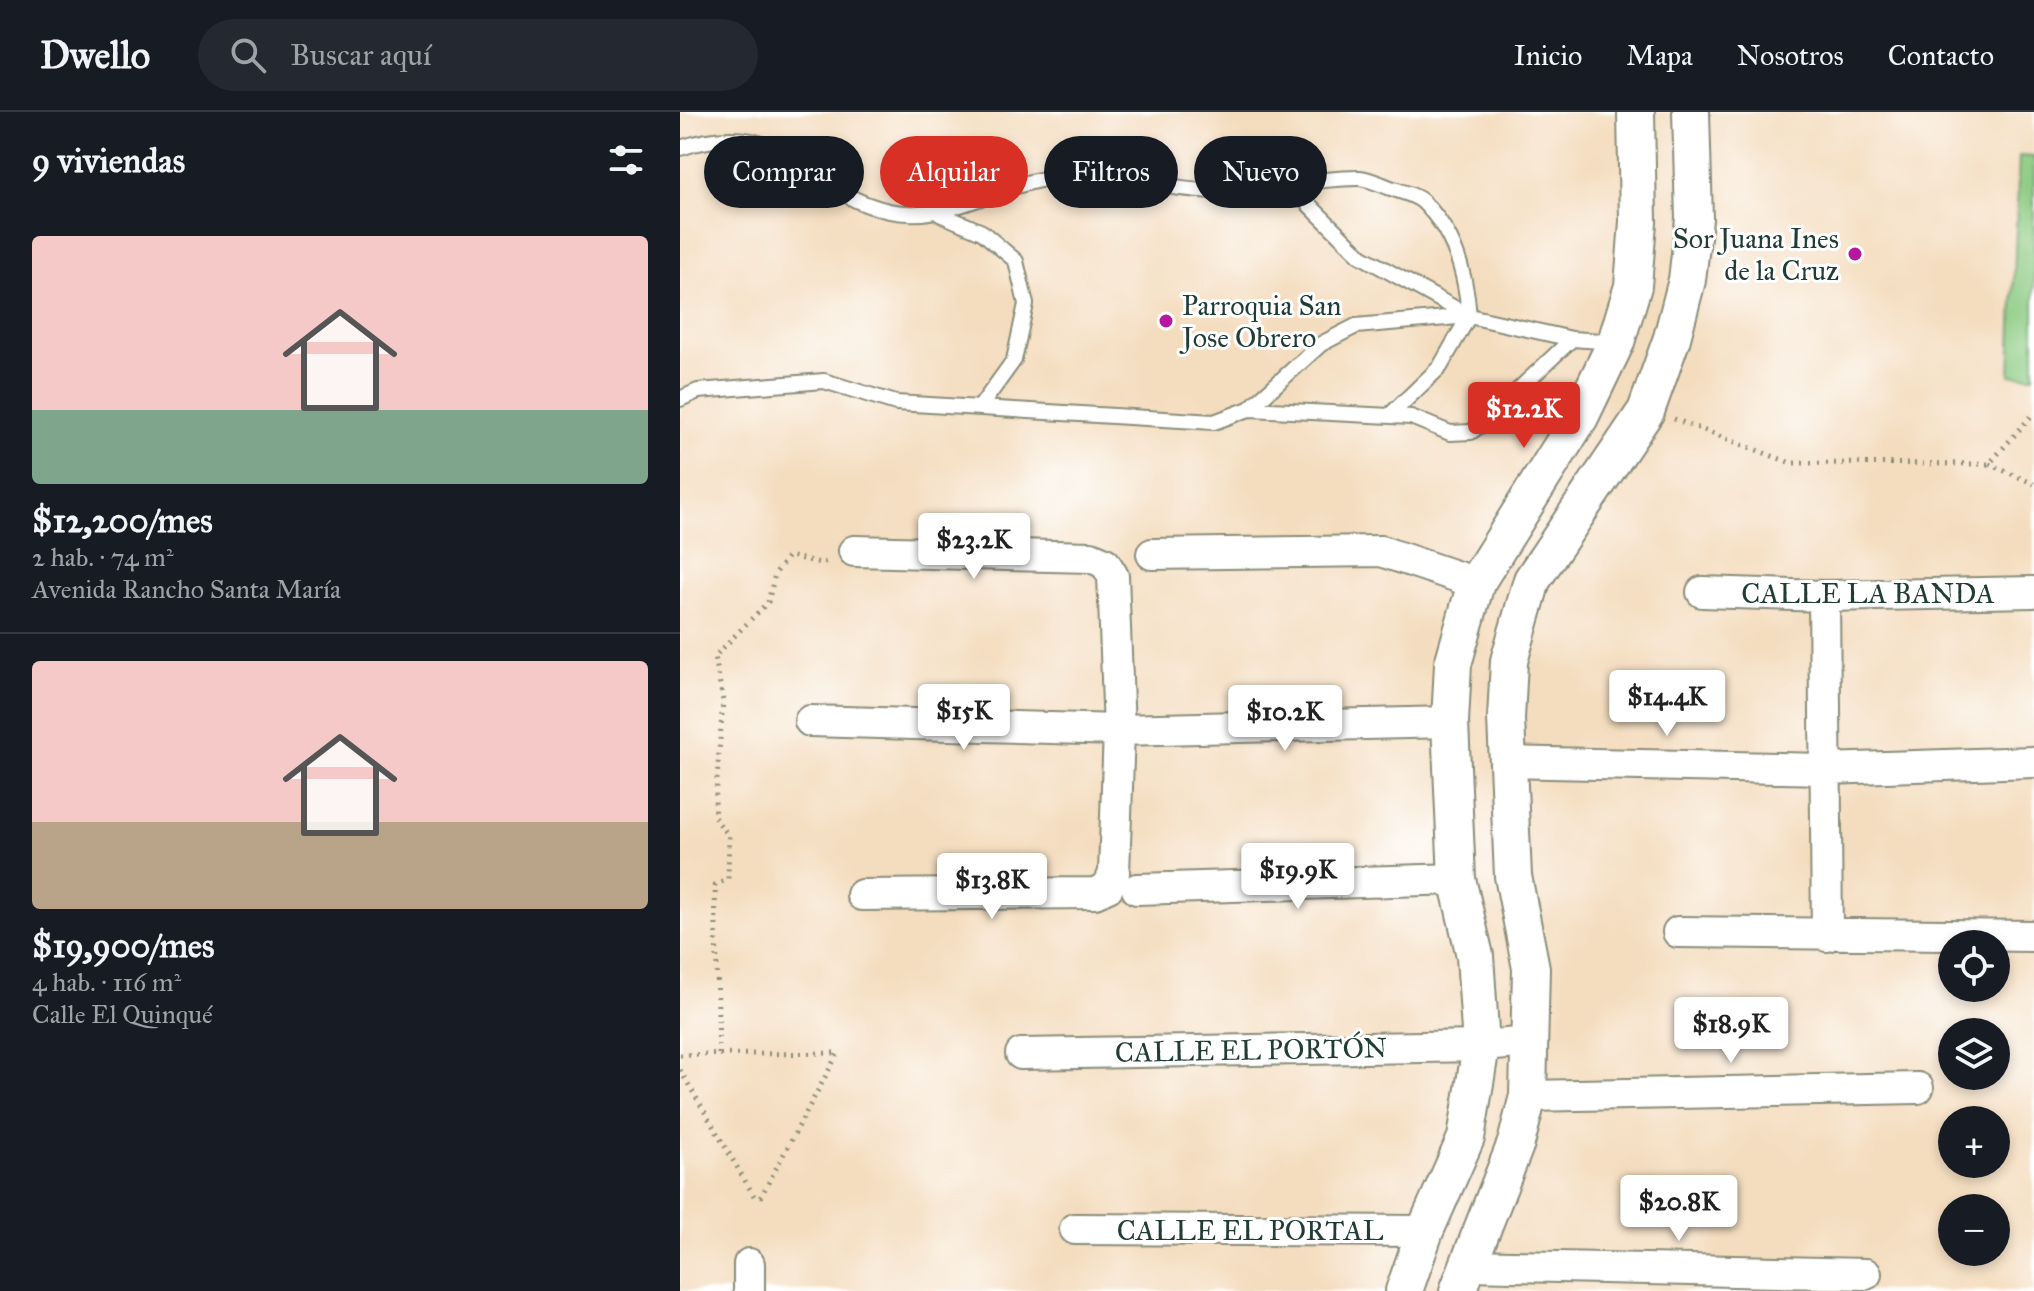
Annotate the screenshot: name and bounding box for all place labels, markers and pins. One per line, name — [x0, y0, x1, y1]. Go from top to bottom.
place label: Sor Juana Ines de la Cruz — [1673, 221, 1839, 288]
marker: Sor Juana Ines de la Cruz — [1846, 245, 1864, 263]
place label: Parroquia San Jose Obrero — [1179, 288, 1341, 355]
marker: Parroquia San Jose Obrero — [1157, 312, 1175, 330]
pin: $12.2K — [1459, 382, 1589, 450]
pin: $23.2K — [909, 513, 1039, 581]
pin: $14.4K — [1602, 670, 1732, 738]
pin: $15K — [917, 684, 1011, 752]
pin: $10.2K — [1220, 685, 1350, 753]
pin: $19.9K — [1233, 843, 1363, 911]
pin: $13.8K — [927, 853, 1057, 921]
pin: $18.9K — [1666, 997, 1796, 1065]
pin: $20.8K — [1614, 1175, 1744, 1243]

